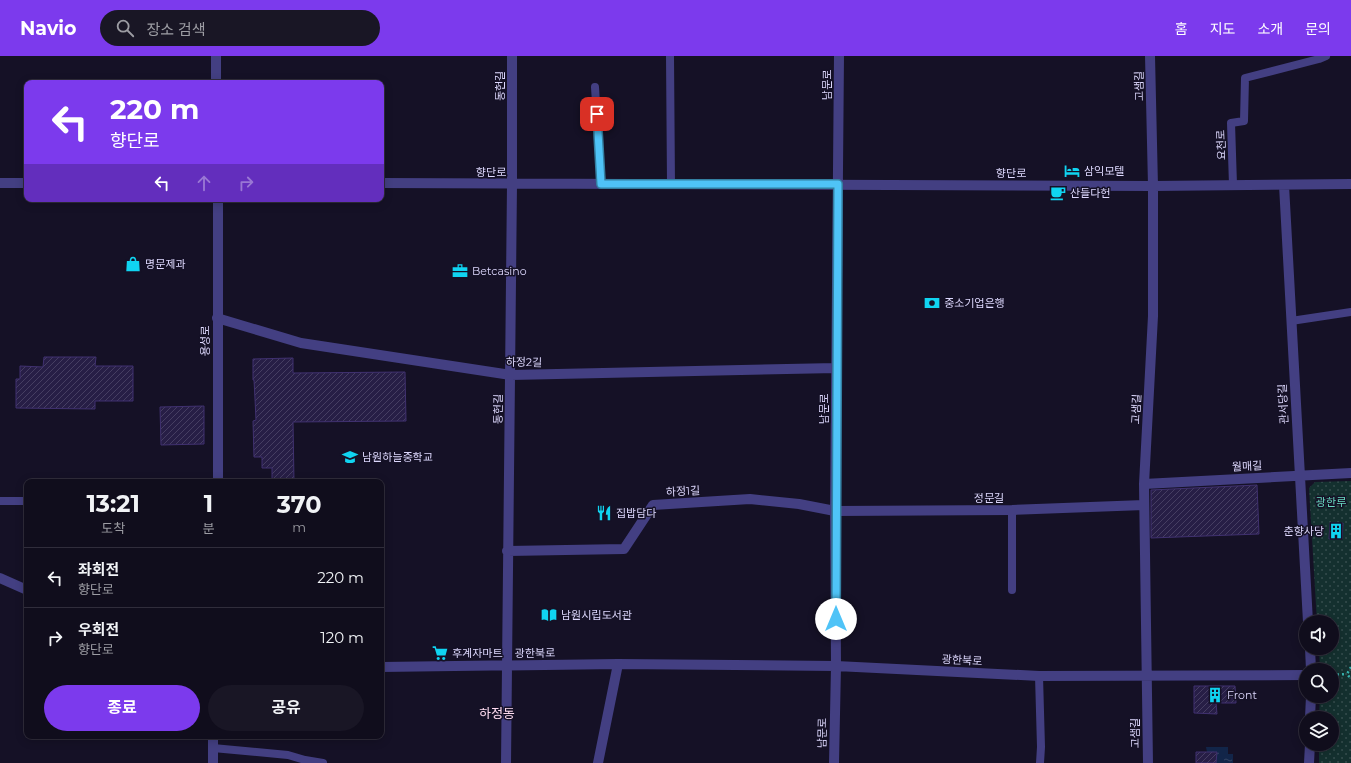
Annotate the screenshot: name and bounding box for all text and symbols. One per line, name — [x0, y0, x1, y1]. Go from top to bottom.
search box — [100, 10, 380, 46]
text: Navio — [20, 17, 76, 40]
icon: search — [114, 17, 136, 39]
text: 장소 검색 — [146, 20, 206, 39]
text: 홈 — [1175, 20, 1188, 38]
text: 지도 — [1210, 20, 1235, 38]
text: 소개 — [1257, 20, 1283, 38]
text: 문의 — [1305, 20, 1331, 38]
street label: 남문로 — [820, 70, 834, 100]
street label: 동헌길 — [493, 71, 507, 101]
street label: 고샘길 — [1132, 71, 1146, 101]
text: 220 m — [110, 92, 199, 126]
icon: left — [44, 96, 96, 148]
pin — [580, 97, 614, 131]
icon: arrive — [586, 103, 608, 125]
text: 향단로 — [110, 130, 160, 152]
street label: 요천로 — [1213, 130, 1229, 160]
hotel icon: 삼익모텔 — [1063, 162, 1081, 180]
place label: 삼익모텔 — [1084, 164, 1124, 178]
street label: 향단로 — [476, 165, 506, 179]
street label: 향단로 — [996, 166, 1026, 180]
icon: left — [151, 172, 173, 194]
icon: ahead — [193, 172, 215, 194]
icon: right — [235, 172, 257, 194]
cafe icon: 산들다헌 — [1049, 184, 1067, 202]
place label: 산들다헌 — [1070, 186, 1110, 200]
shop icon: 명문제과 — [124, 255, 142, 273]
place label: 명문제과 — [145, 257, 185, 271]
office icon: Betcasino — [451, 262, 469, 280]
place label: Betcasino — [472, 264, 527, 278]
bank icon: 중소기업은행 — [923, 294, 941, 312]
place label: 중소기업은행 — [944, 296, 1005, 310]
street label: 용성로 — [198, 326, 212, 356]
street label: 하정2길 — [506, 355, 542, 369]
street label: 관서당길 — [1275, 383, 1291, 425]
street label: 고샘길 — [1128, 393, 1144, 425]
street label: 동헌길 — [491, 394, 505, 424]
street label: 남문로 — [817, 394, 831, 424]
school or university icon: 남원하늘중학교 — [341, 448, 359, 466]
place label: 남원하늘중학교 — [362, 450, 433, 464]
street label: 월매길 — [1231, 458, 1263, 474]
street label: 하정1길 — [665, 483, 701, 499]
text: 13:21 — [86, 489, 140, 518]
text: 1 — [204, 489, 213, 518]
text: 370 — [277, 490, 322, 519]
street label: 정문길 — [974, 491, 1004, 505]
park label: 광한루 — [1316, 495, 1346, 509]
restaurant icon: 집밥담다 — [595, 504, 613, 522]
place label: 집밥담다 — [616, 506, 656, 520]
text: m — [292, 519, 306, 535]
text: 도착 — [101, 520, 125, 536]
text: 분 — [202, 520, 214, 536]
building icon: 춘향사당 — [1327, 522, 1345, 540]
place label: 춘향사당 — [1284, 524, 1324, 538]
text: 좌회전 — [78, 560, 119, 579]
icon: left — [44, 567, 66, 589]
text: 220 m — [317, 568, 364, 587]
text: 향단로 — [78, 581, 114, 597]
position arrow — [815, 598, 857, 640]
library icon: 남원시립도서관 — [540, 606, 558, 624]
place label: 남원시립도서관 — [561, 608, 632, 622]
map controls — [1299, 615, 1339, 751]
button: sound — [1299, 615, 1339, 655]
text: 우회전 — [78, 620, 119, 639]
icon: right — [44, 627, 66, 649]
text: 120 m — [320, 628, 364, 647]
text: 향단로 — [78, 641, 114, 657]
supermarket icon: 후계자마트 — [431, 644, 449, 662]
place label: 후계자마트 — [452, 646, 503, 660]
street label: 광한북로 — [515, 646, 555, 660]
street label: 광한북로 — [941, 652, 983, 668]
button: search — [1299, 663, 1339, 703]
button: 종료 — [44, 685, 200, 731]
button: 공유 — [208, 685, 364, 731]
building icon: Front — [1206, 686, 1224, 704]
place label: Front — [1227, 688, 1257, 702]
district label: 하정동 — [479, 705, 515, 721]
button: layers — [1299, 711, 1339, 751]
street label: 남문로 — [815, 718, 829, 748]
street label: 고샘길 — [1128, 718, 1142, 748]

